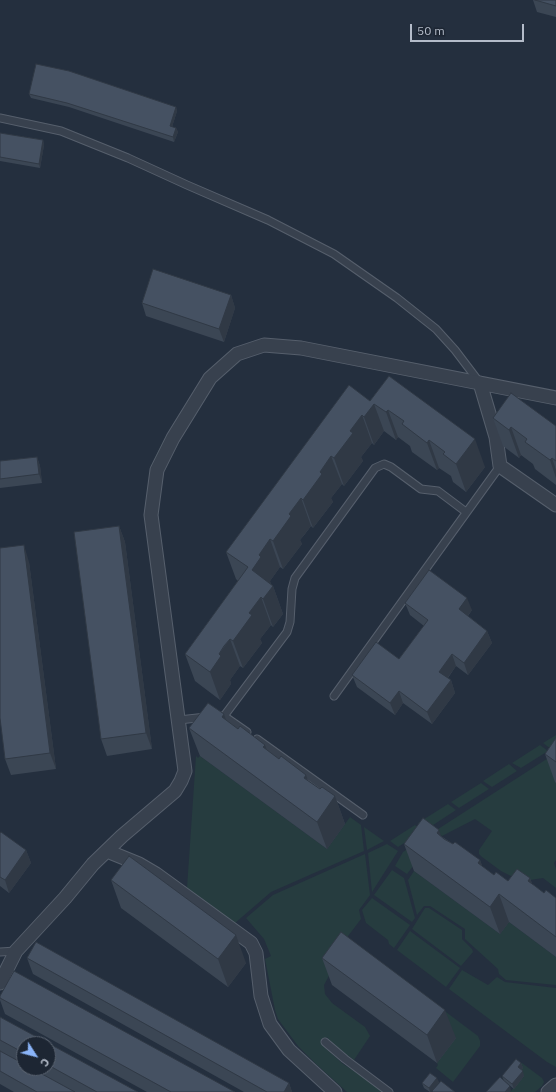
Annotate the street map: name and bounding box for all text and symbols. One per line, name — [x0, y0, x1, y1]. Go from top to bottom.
scale bar — [412, 16, 526, 42]
text: 50 m — [417, 23, 445, 38]
north arrow — [16, 1036, 56, 1076]
text: С — [37, 1055, 53, 1069]

